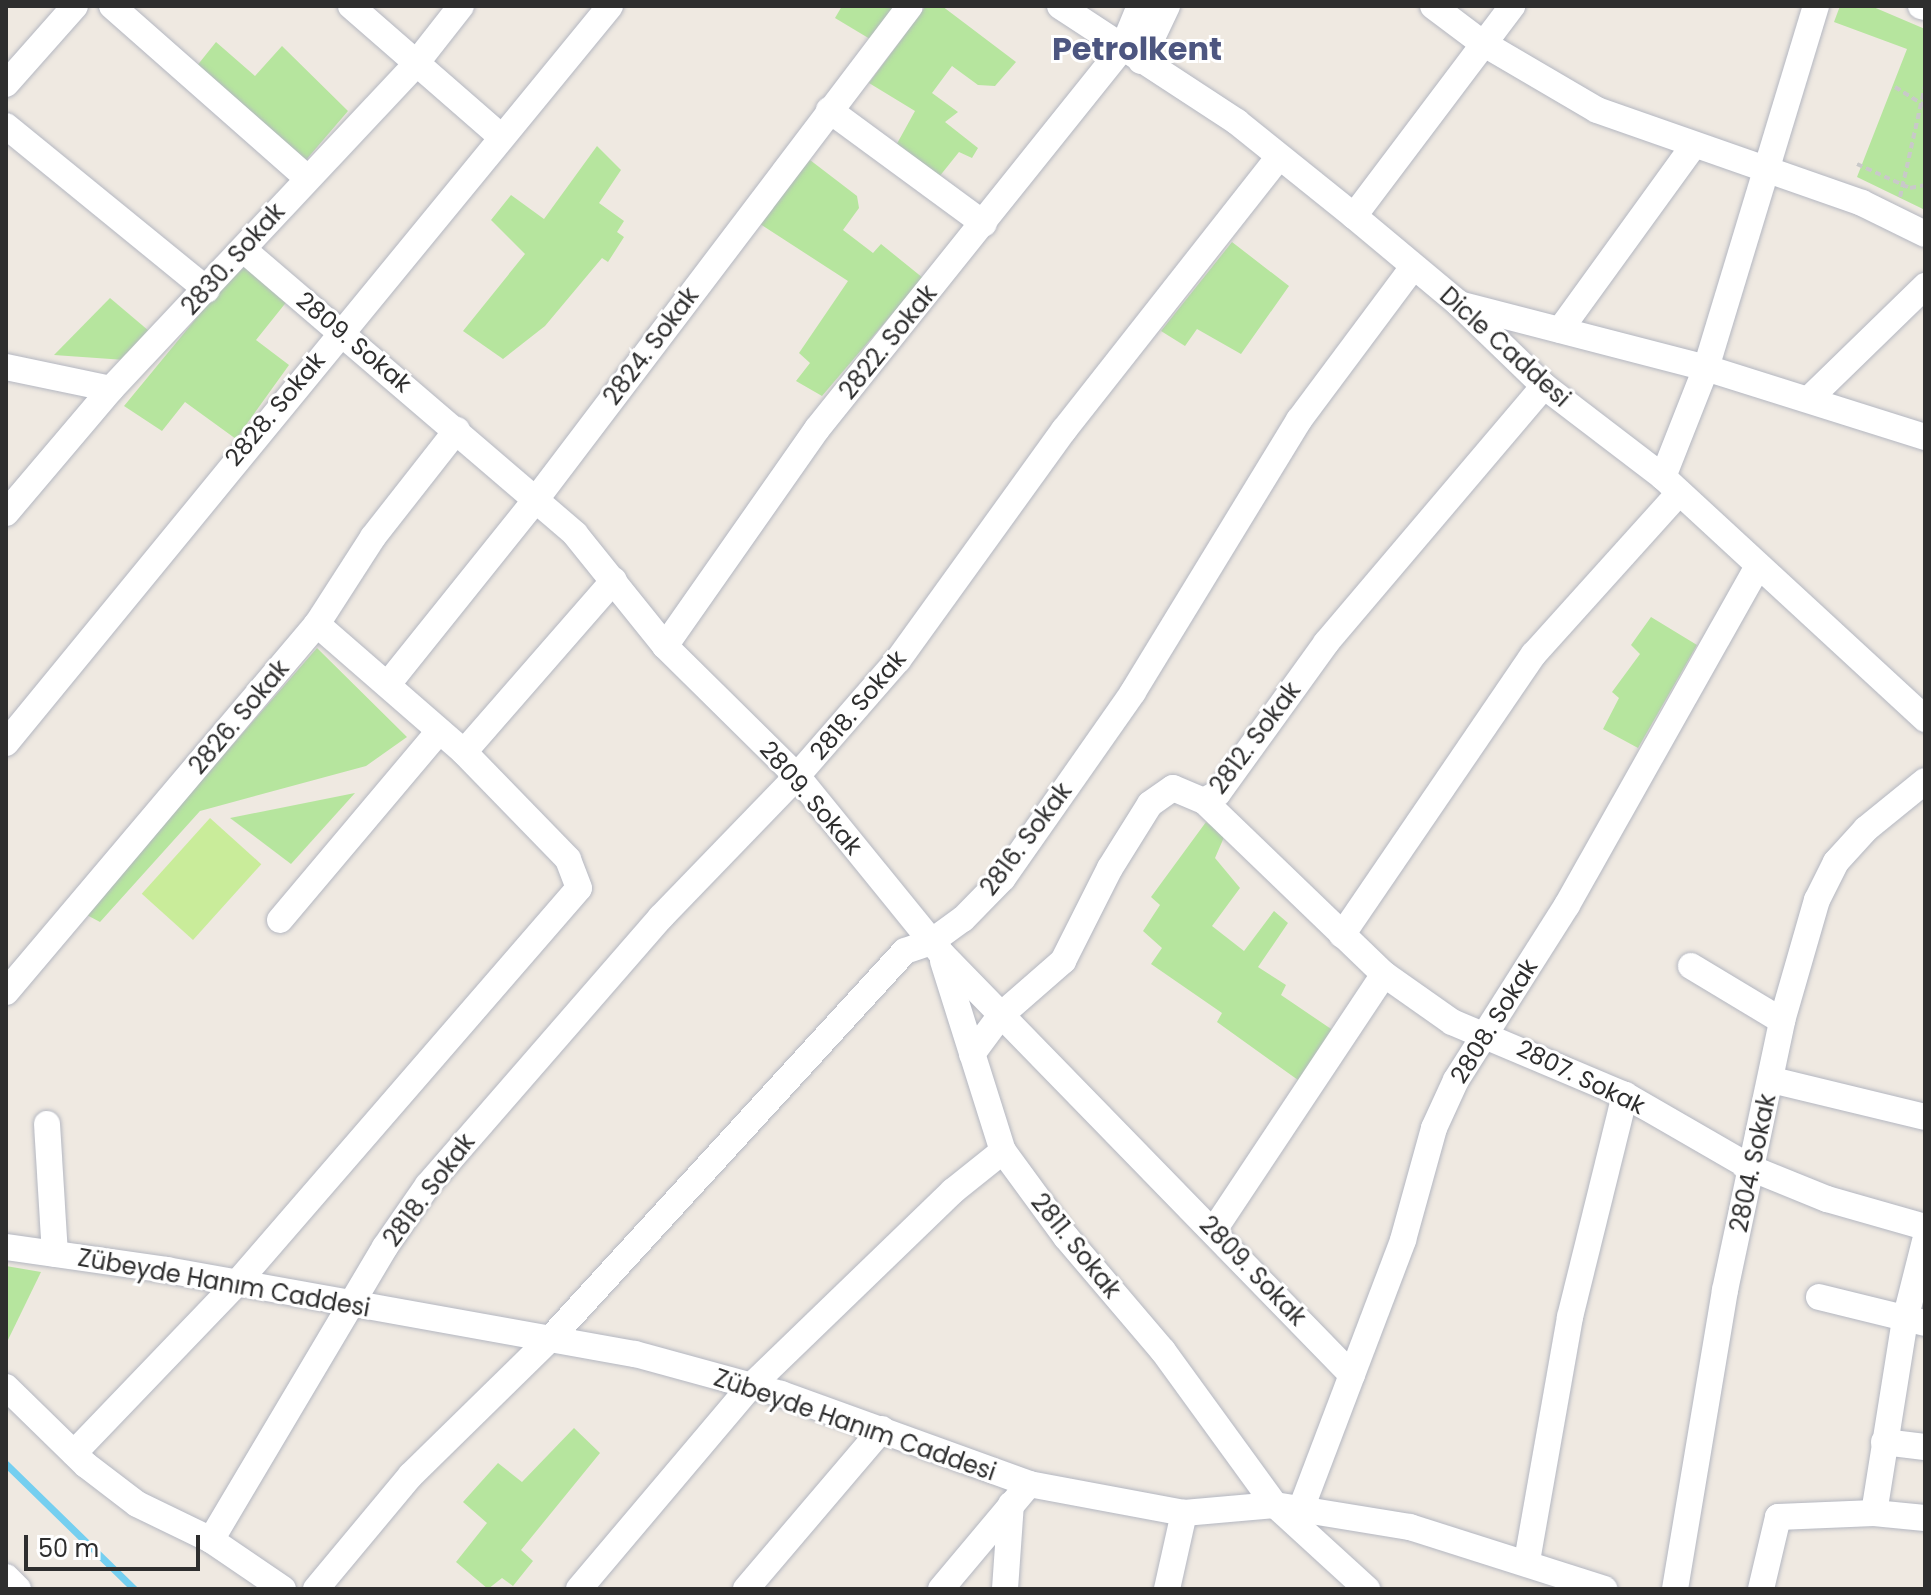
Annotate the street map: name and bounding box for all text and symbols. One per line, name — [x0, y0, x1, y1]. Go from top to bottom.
district label: Petrolkent — [1052, 30, 1222, 68]
street label: 2830. Sokak — [175, 197, 291, 321]
street label: 2822. Sokak — [833, 279, 943, 405]
street label: Dicle Caddesi — [1434, 281, 1576, 413]
street label: 2824. Sokak — [597, 282, 705, 410]
street label: 2809. Sokak — [291, 286, 417, 398]
street label: 2828. Sokak — [219, 346, 331, 472]
street label: 2818. Sokak — [804, 645, 912, 765]
street label: 2826. Sokak — [183, 654, 295, 780]
street label: 2812. Sokak — [1204, 677, 1306, 799]
street label: 2809. Sokak — [754, 735, 868, 861]
street label: 2816. Sokak — [974, 777, 1078, 901]
street label: 2808. Sokak — [1444, 954, 1544, 1088]
street label: 2807. Sokak — [1512, 1034, 1650, 1120]
street label: 2804. Sokak — [1724, 1091, 1782, 1235]
street label: 2818. Sokak — [377, 1128, 481, 1252]
street label: 2811. Sokak — [1025, 1188, 1127, 1304]
street label: 2809. Sokak — [1194, 1210, 1312, 1332]
street label: Zübeyde Hanım Caddesi — [76, 1243, 372, 1323]
street label: Zübeyde Hanım Caddesi — [710, 1363, 1000, 1487]
scale bar — [28, 1519, 204, 1569]
text: 50 m — [38, 1532, 99, 1565]

